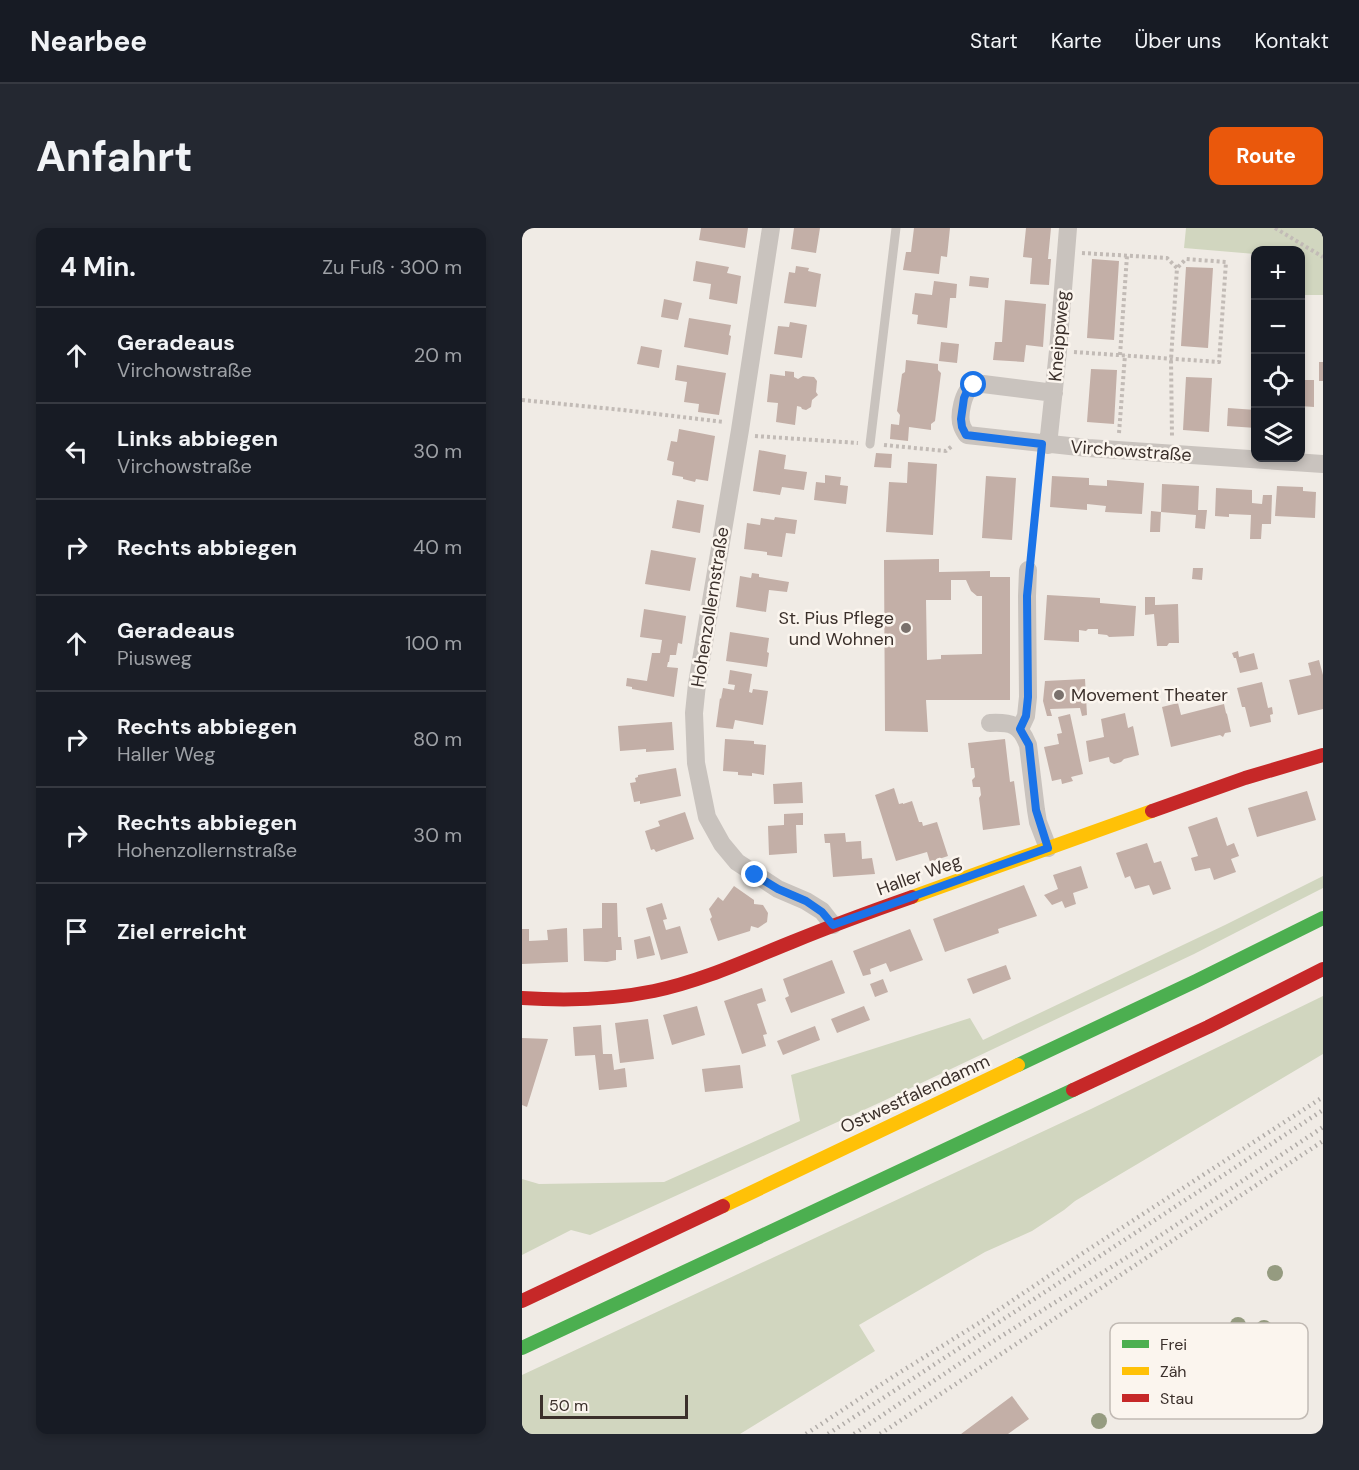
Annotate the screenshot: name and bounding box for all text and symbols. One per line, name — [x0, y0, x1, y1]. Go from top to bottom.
text: Nearbee — [30, 23, 147, 60]
text: Start — [970, 27, 1018, 55]
text: Karte — [1051, 27, 1102, 55]
text: Über uns — [1135, 27, 1221, 55]
text: Kontakt — [1254, 27, 1329, 55]
button: Route — [1209, 127, 1323, 185]
text: Anfahrt — [36, 129, 192, 184]
map controls — [1251, 246, 1305, 462]
button: + — [1251, 246, 1305, 300]
text: 4 Min. — [60, 250, 136, 284]
text: Zu Fuß · 300 m — [322, 254, 462, 280]
street label: Kneippweg — [1043, 290, 1075, 382]
button: − — [1251, 300, 1305, 354]
text: Geradeaus — [117, 328, 235, 357]
icon: ahead — [60, 339, 93, 372]
text: 20 m — [414, 342, 462, 368]
button: locate — [1251, 354, 1305, 408]
text: Virchowstraße — [117, 357, 252, 383]
route start — [960, 371, 986, 397]
button: layers — [1251, 408, 1305, 462]
text: Links abbiegen — [117, 424, 278, 453]
icon: left — [60, 435, 93, 468]
street label: Virchowstraße — [1070, 435, 1192, 467]
text: 30 m — [413, 438, 462, 464]
text: Virchowstraße — [117, 453, 252, 479]
street label: Hohenzollernstraße — [685, 525, 735, 689]
icon: right — [60, 531, 93, 564]
text: Rechts abbiegen — [117, 533, 297, 562]
text: 40 m — [413, 534, 462, 560]
place label: St. Pius Pflege und Wohnen — [779, 606, 894, 651]
text: Geradeaus — [117, 616, 235, 645]
marker: St. Pius Pflege und Wohnen — [899, 621, 913, 635]
icon: ahead — [60, 627, 93, 660]
text: 100 m — [405, 630, 462, 656]
text: Piusweg — [117, 645, 192, 671]
place label: Movement Theater — [1071, 683, 1228, 707]
marker: Movement Theater — [1052, 688, 1066, 702]
text: Rechts abbiegen — [117, 712, 297, 741]
icon: right — [60, 723, 93, 756]
text: 80 m — [413, 726, 462, 752]
text: Haller Weg — [117, 741, 215, 767]
text: Rechts abbiegen — [117, 808, 297, 837]
icon: right — [60, 819, 93, 852]
text: 30 m — [413, 822, 462, 848]
text: Hohenzollernstraße — [117, 837, 297, 863]
street label: Haller Weg — [873, 849, 965, 901]
route end — [741, 861, 767, 887]
icon: arrive — [60, 915, 93, 948]
text: Ziel erreicht — [117, 917, 247, 946]
street label: Ostwestfalendamm — [836, 1049, 994, 1139]
legend — [1110, 1323, 1308, 1419]
text: Frei — [1160, 1334, 1187, 1355]
text: Zäh — [1160, 1361, 1187, 1382]
text: Stau — [1160, 1388, 1193, 1409]
scale bar — [540, 1392, 688, 1420]
text: 50 m — [549, 1395, 588, 1416]

